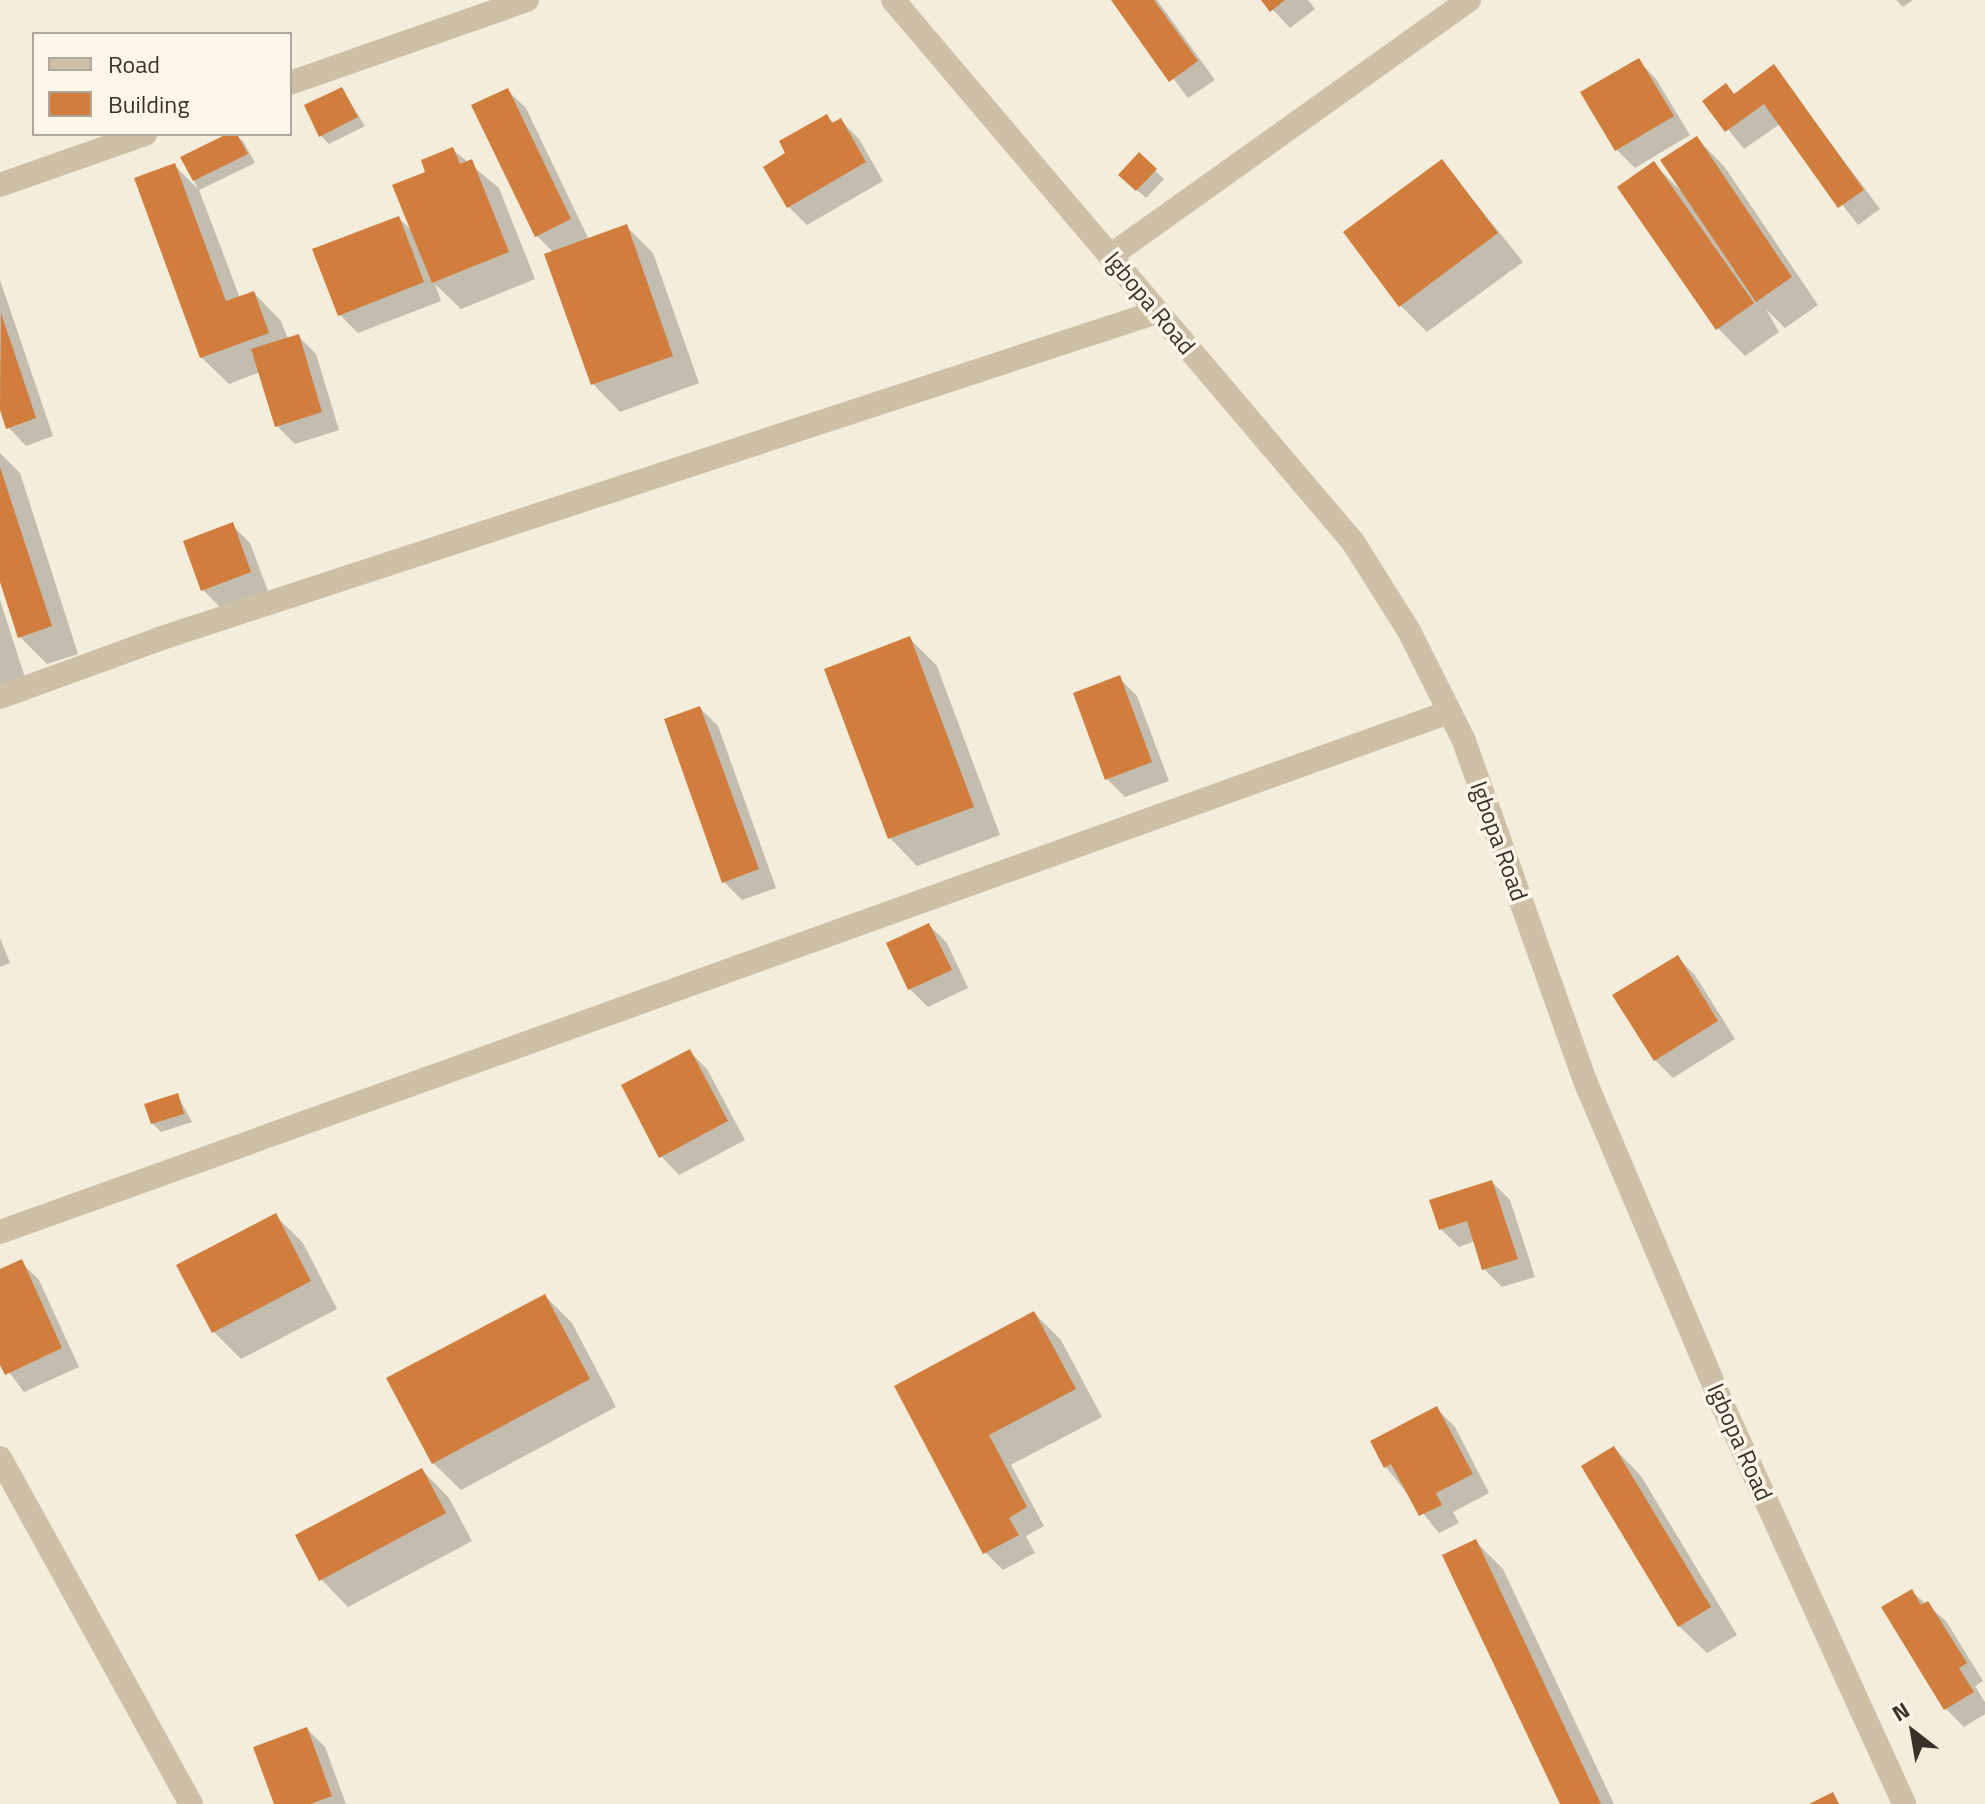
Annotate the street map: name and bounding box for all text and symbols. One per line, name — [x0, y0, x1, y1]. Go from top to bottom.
legend — [32, 32, 292, 136]
text: Road — [108, 46, 160, 82]
text: Building — [108, 86, 190, 122]
street label: Igbopa Road — [1099, 246, 1201, 360]
street label: Igbopa Road — [1464, 777, 1534, 905]
street label: Igbopa Road — [1701, 1379, 1779, 1505]
north arrow — [1873, 1692, 1953, 1772]
text: N — [1885, 1693, 1916, 1730]

